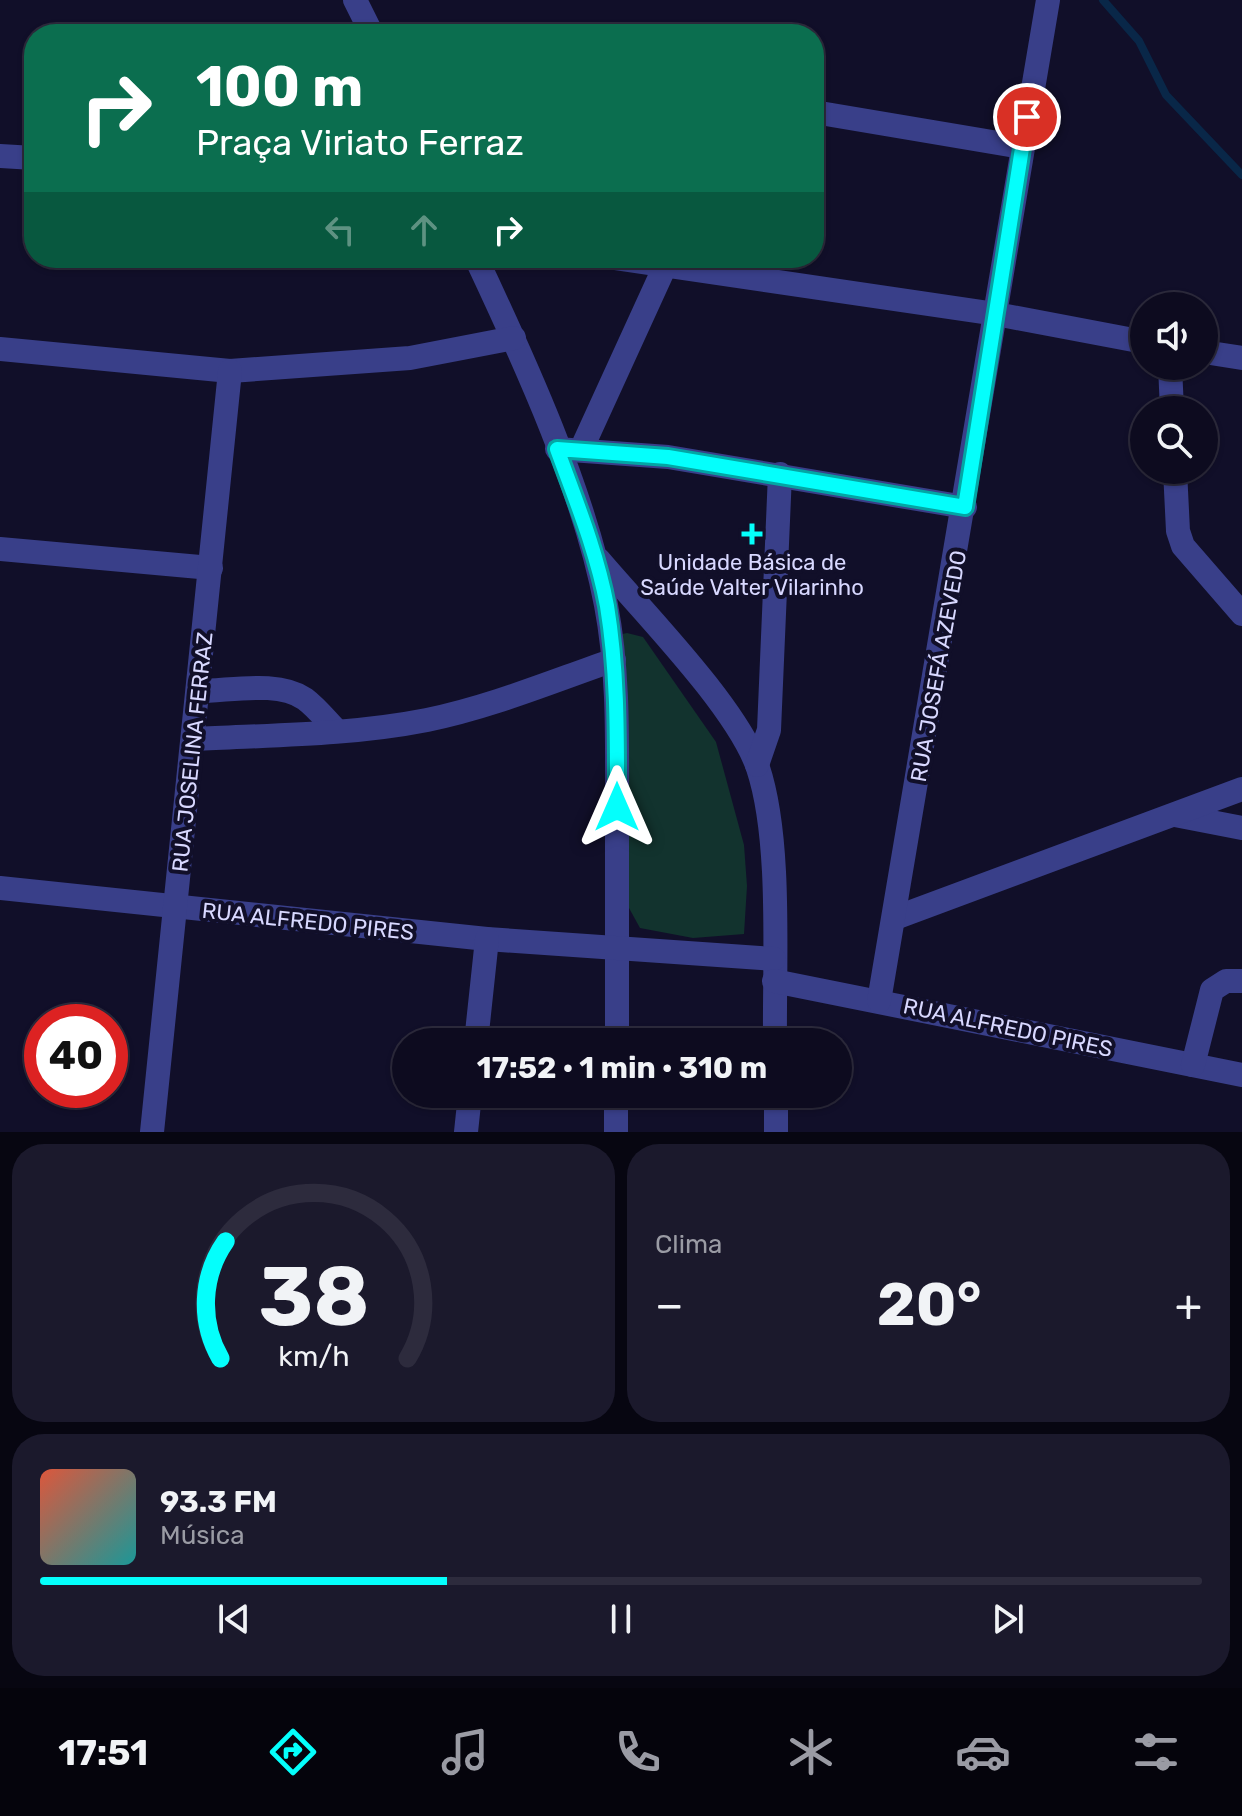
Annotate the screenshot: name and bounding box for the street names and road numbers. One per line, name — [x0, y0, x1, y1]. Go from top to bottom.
street label: RUA JOSEFÁ AZEVEDO — [905, 548, 972, 784]
street label: RUA JOSELINA FERRAZ — [166, 631, 219, 873]
street label: RUA ALFREDO PIRES — [201, 897, 415, 946]
street label: RUA ALFREDO PIRES — [901, 992, 1115, 1063]

